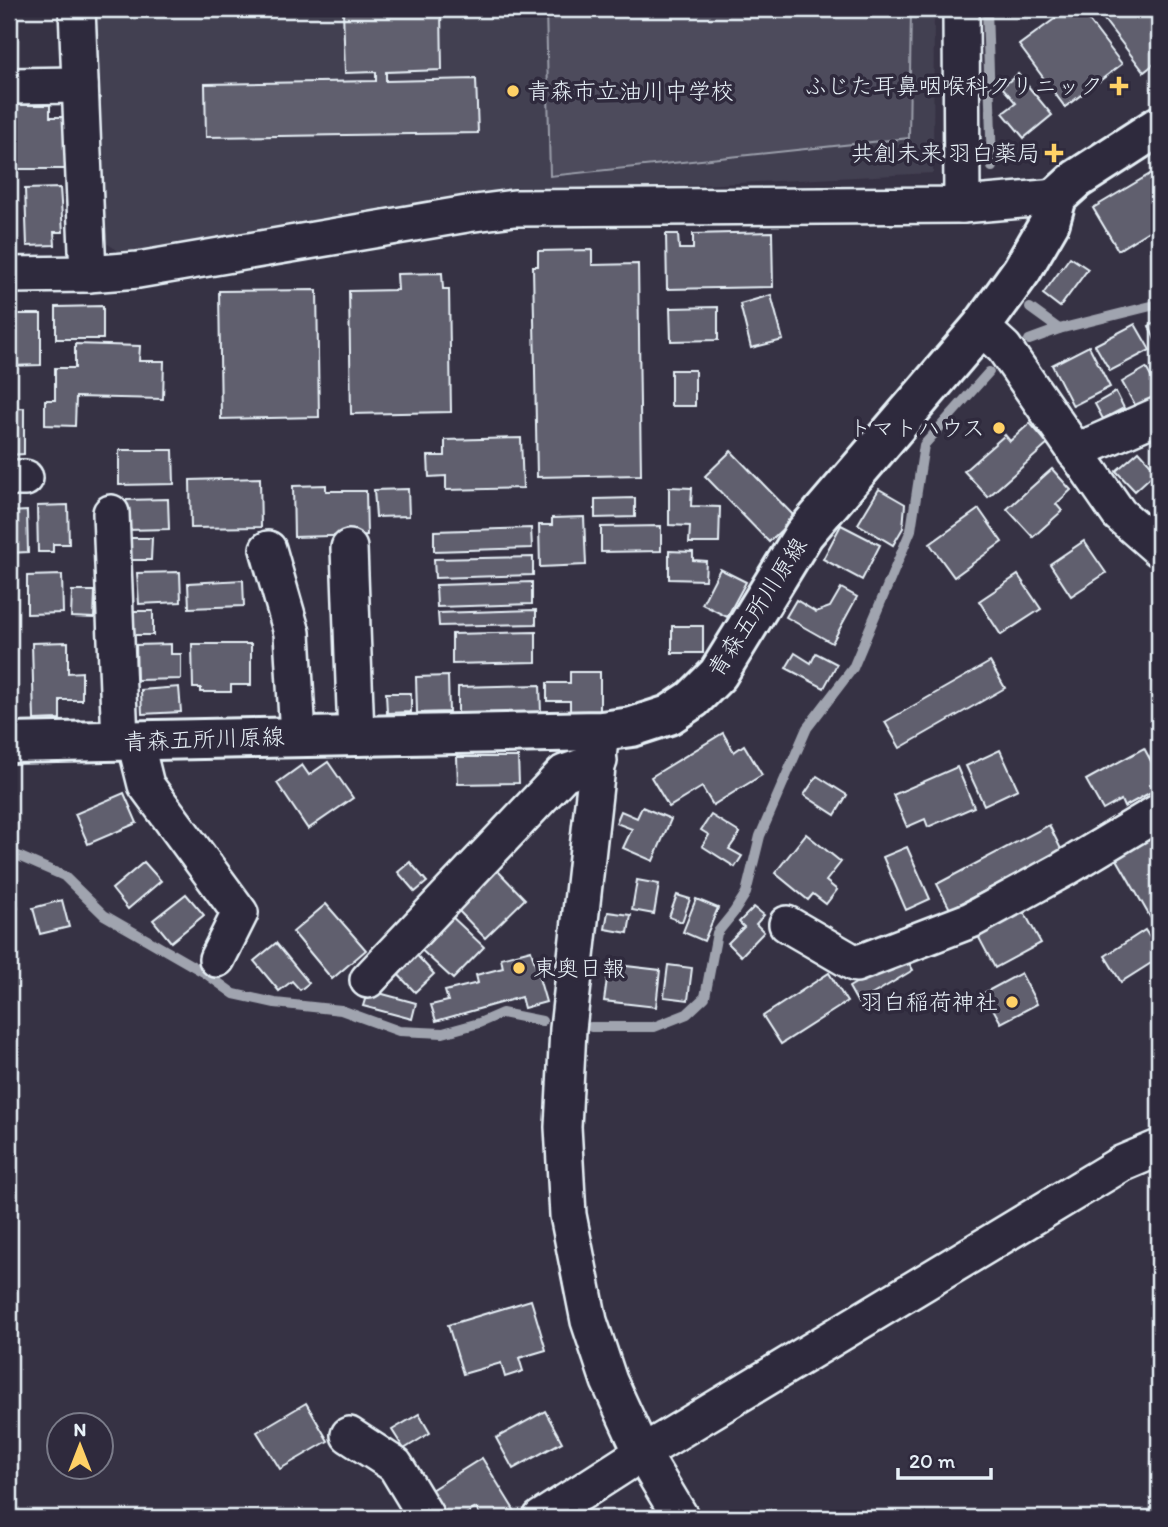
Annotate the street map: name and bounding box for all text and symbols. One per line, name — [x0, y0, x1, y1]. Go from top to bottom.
place label: ふじた耳鼻咽喉科クリニック — [804, 72, 1103, 100]
marker: ふじた耳鼻咽喉科クリニック — [1109, 76, 1129, 96]
place label: 青森市立油川中学校 — [527, 77, 734, 105]
marker: 青森市立油川中学校 — [505, 83, 521, 99]
place label: 共創未来 羽白薬局 — [851, 139, 1040, 167]
marker: 共創未来 羽白薬局 — [1046, 145, 1062, 161]
place label: トマトハウス — [848, 414, 985, 442]
marker: トマトハウス — [991, 420, 1007, 436]
street label: 青森五所川原線 — [701, 532, 813, 682]
street label: 青森五所川原線 — [123, 722, 285, 756]
place label: 東奥日報 — [533, 954, 625, 982]
marker: 東奥日報 — [511, 960, 527, 976]
place label: 羽白稲荷神社 — [860, 988, 998, 1016]
marker: 羽白稲荷神社 — [1004, 994, 1020, 1010]
north arrow — [46, 1412, 116, 1482]
text: N — [74, 1418, 86, 1441]
scale bar — [898, 1436, 991, 1480]
text: 20 m — [909, 1448, 956, 1473]

